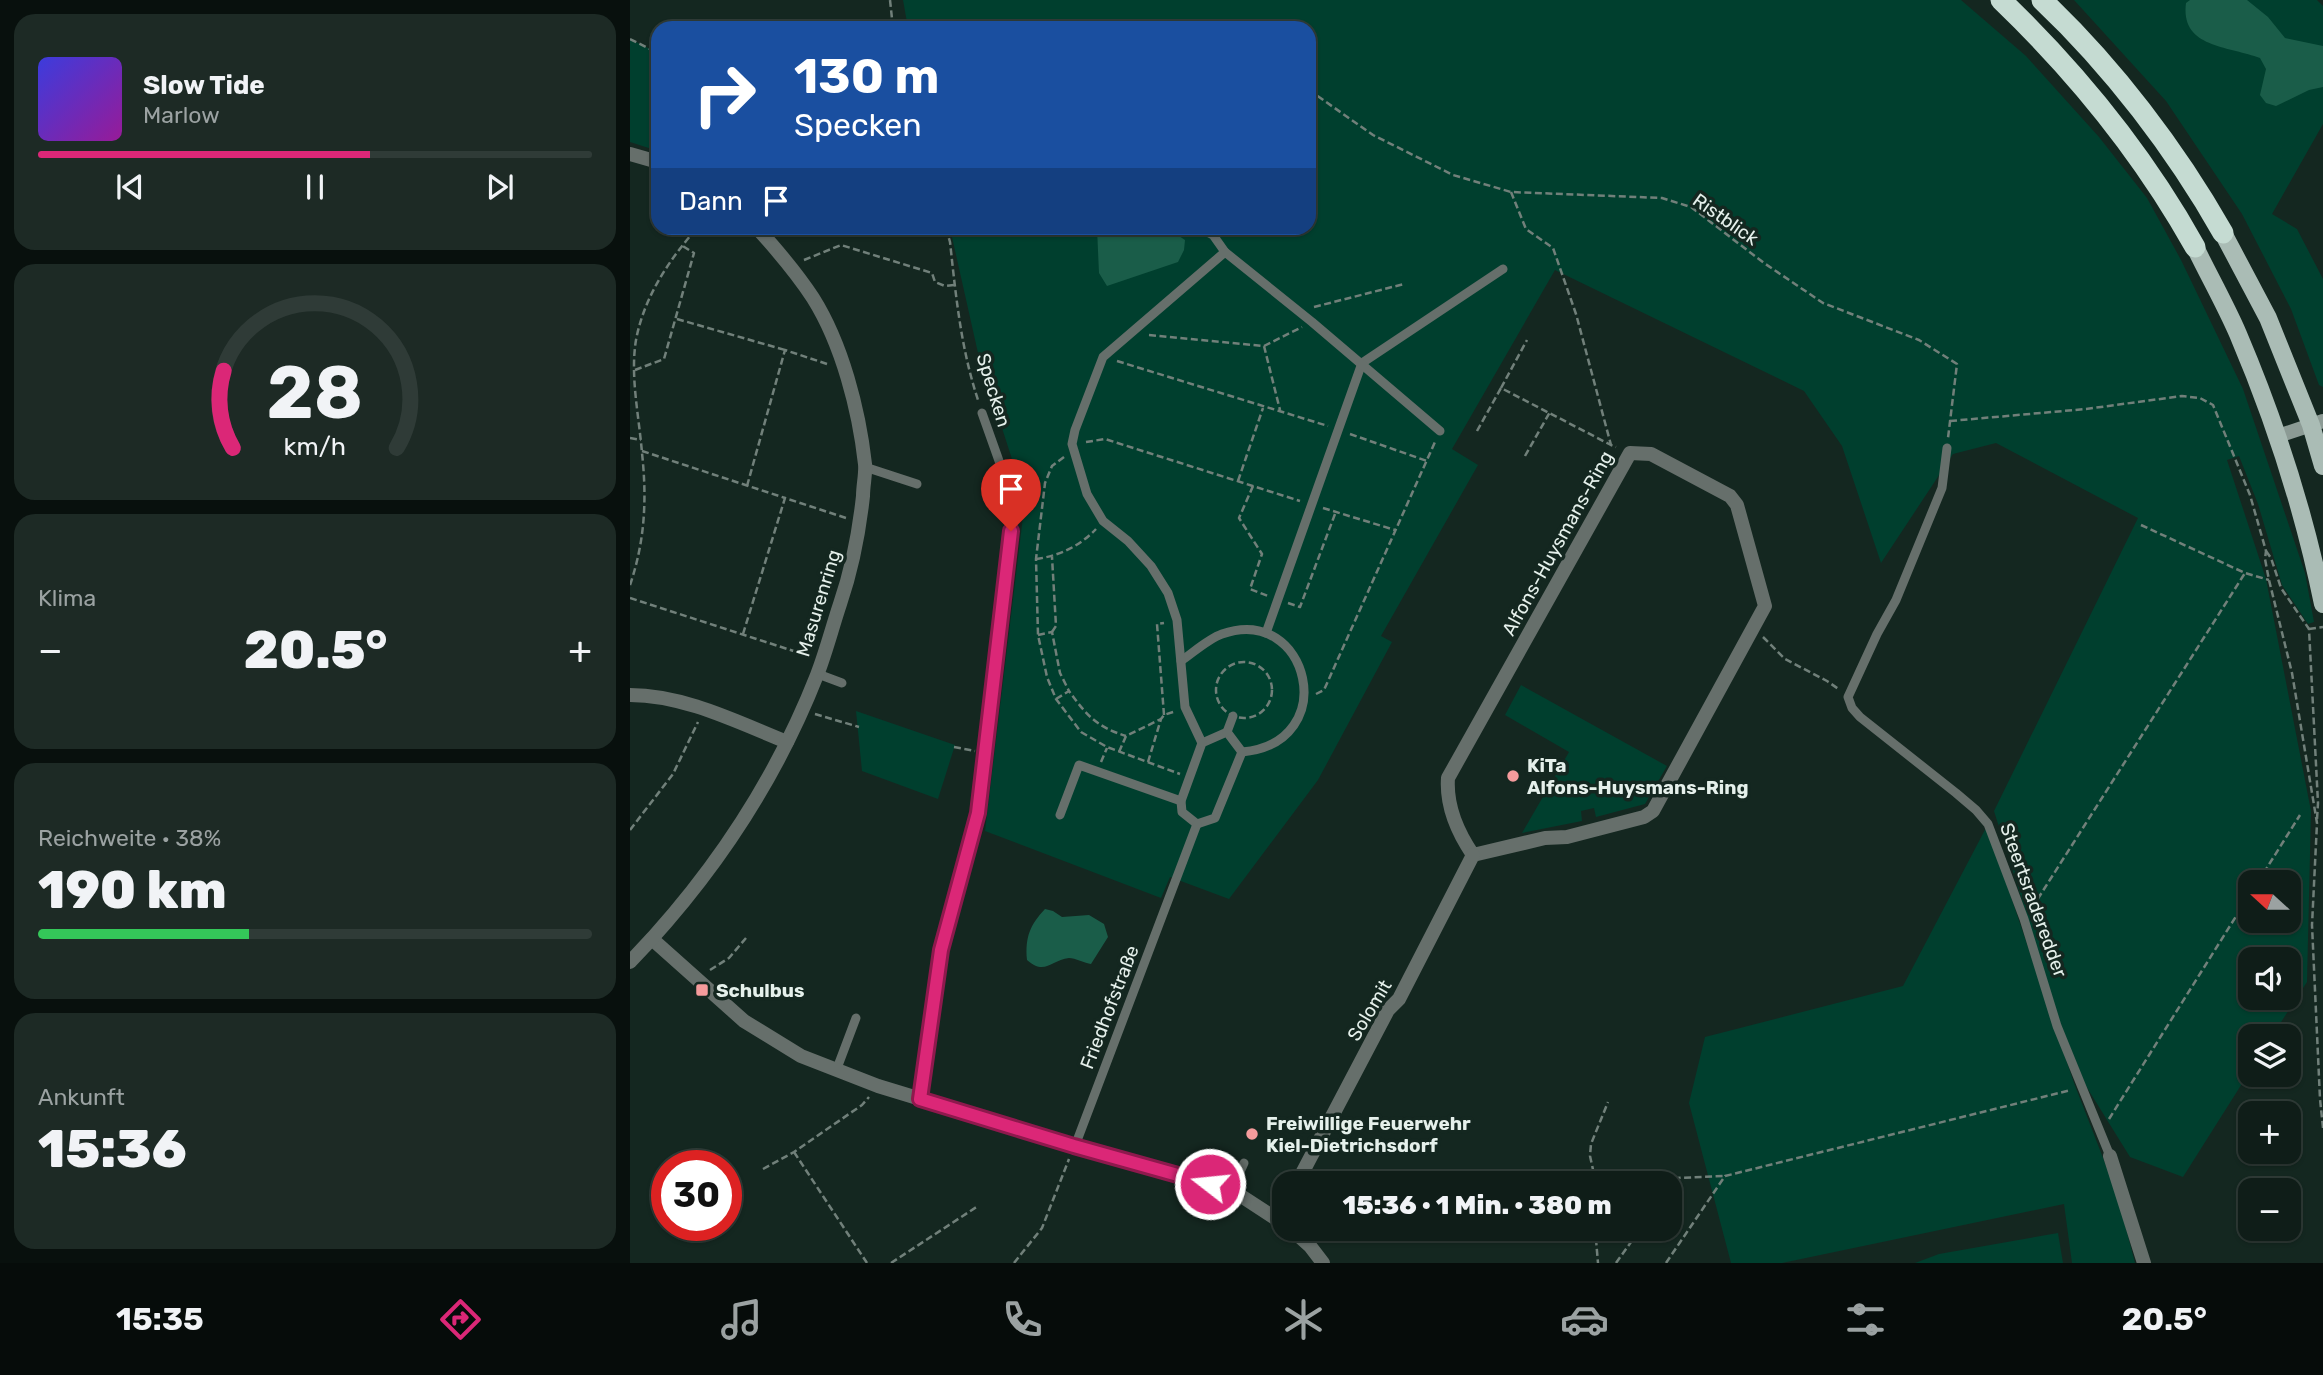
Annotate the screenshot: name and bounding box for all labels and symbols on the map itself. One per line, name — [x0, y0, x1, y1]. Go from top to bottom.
street label: Ristblick — [1688, 188, 1763, 250]
street label: Specken — [971, 351, 1016, 430]
street label: Alfons-Huysmans-Ring — [1497, 447, 1618, 640]
pin — [981, 459, 1041, 531]
street label: Masurenring — [791, 547, 846, 659]
place label: KiTa Alfons-Huysmans-Ring — [1527, 754, 1749, 799]
marker: KiTa Alfons-Huysmans-Ring — [1505, 768, 1521, 784]
street label: Steertsraderedder — [1995, 820, 2072, 981]
north arrow — [2238, 870, 2301, 933]
street label: Friedhofstraße — [1075, 942, 1144, 1072]
street label: Solomit — [1342, 975, 1397, 1045]
place label: Schulbus — [716, 979, 804, 1002]
marker: Schulbus — [694, 982, 710, 998]
place label: Freiwillige Feuerwehr Kiel-Dietrichsdorf — [1266, 1112, 1471, 1157]
marker: Freiwillige Feuerwehr Kiel-Dietrichsdorf — [1244, 1126, 1260, 1142]
position arrow — [1173, 1147, 1247, 1221]
speed limit sign: 30 — [651, 1150, 742, 1241]

